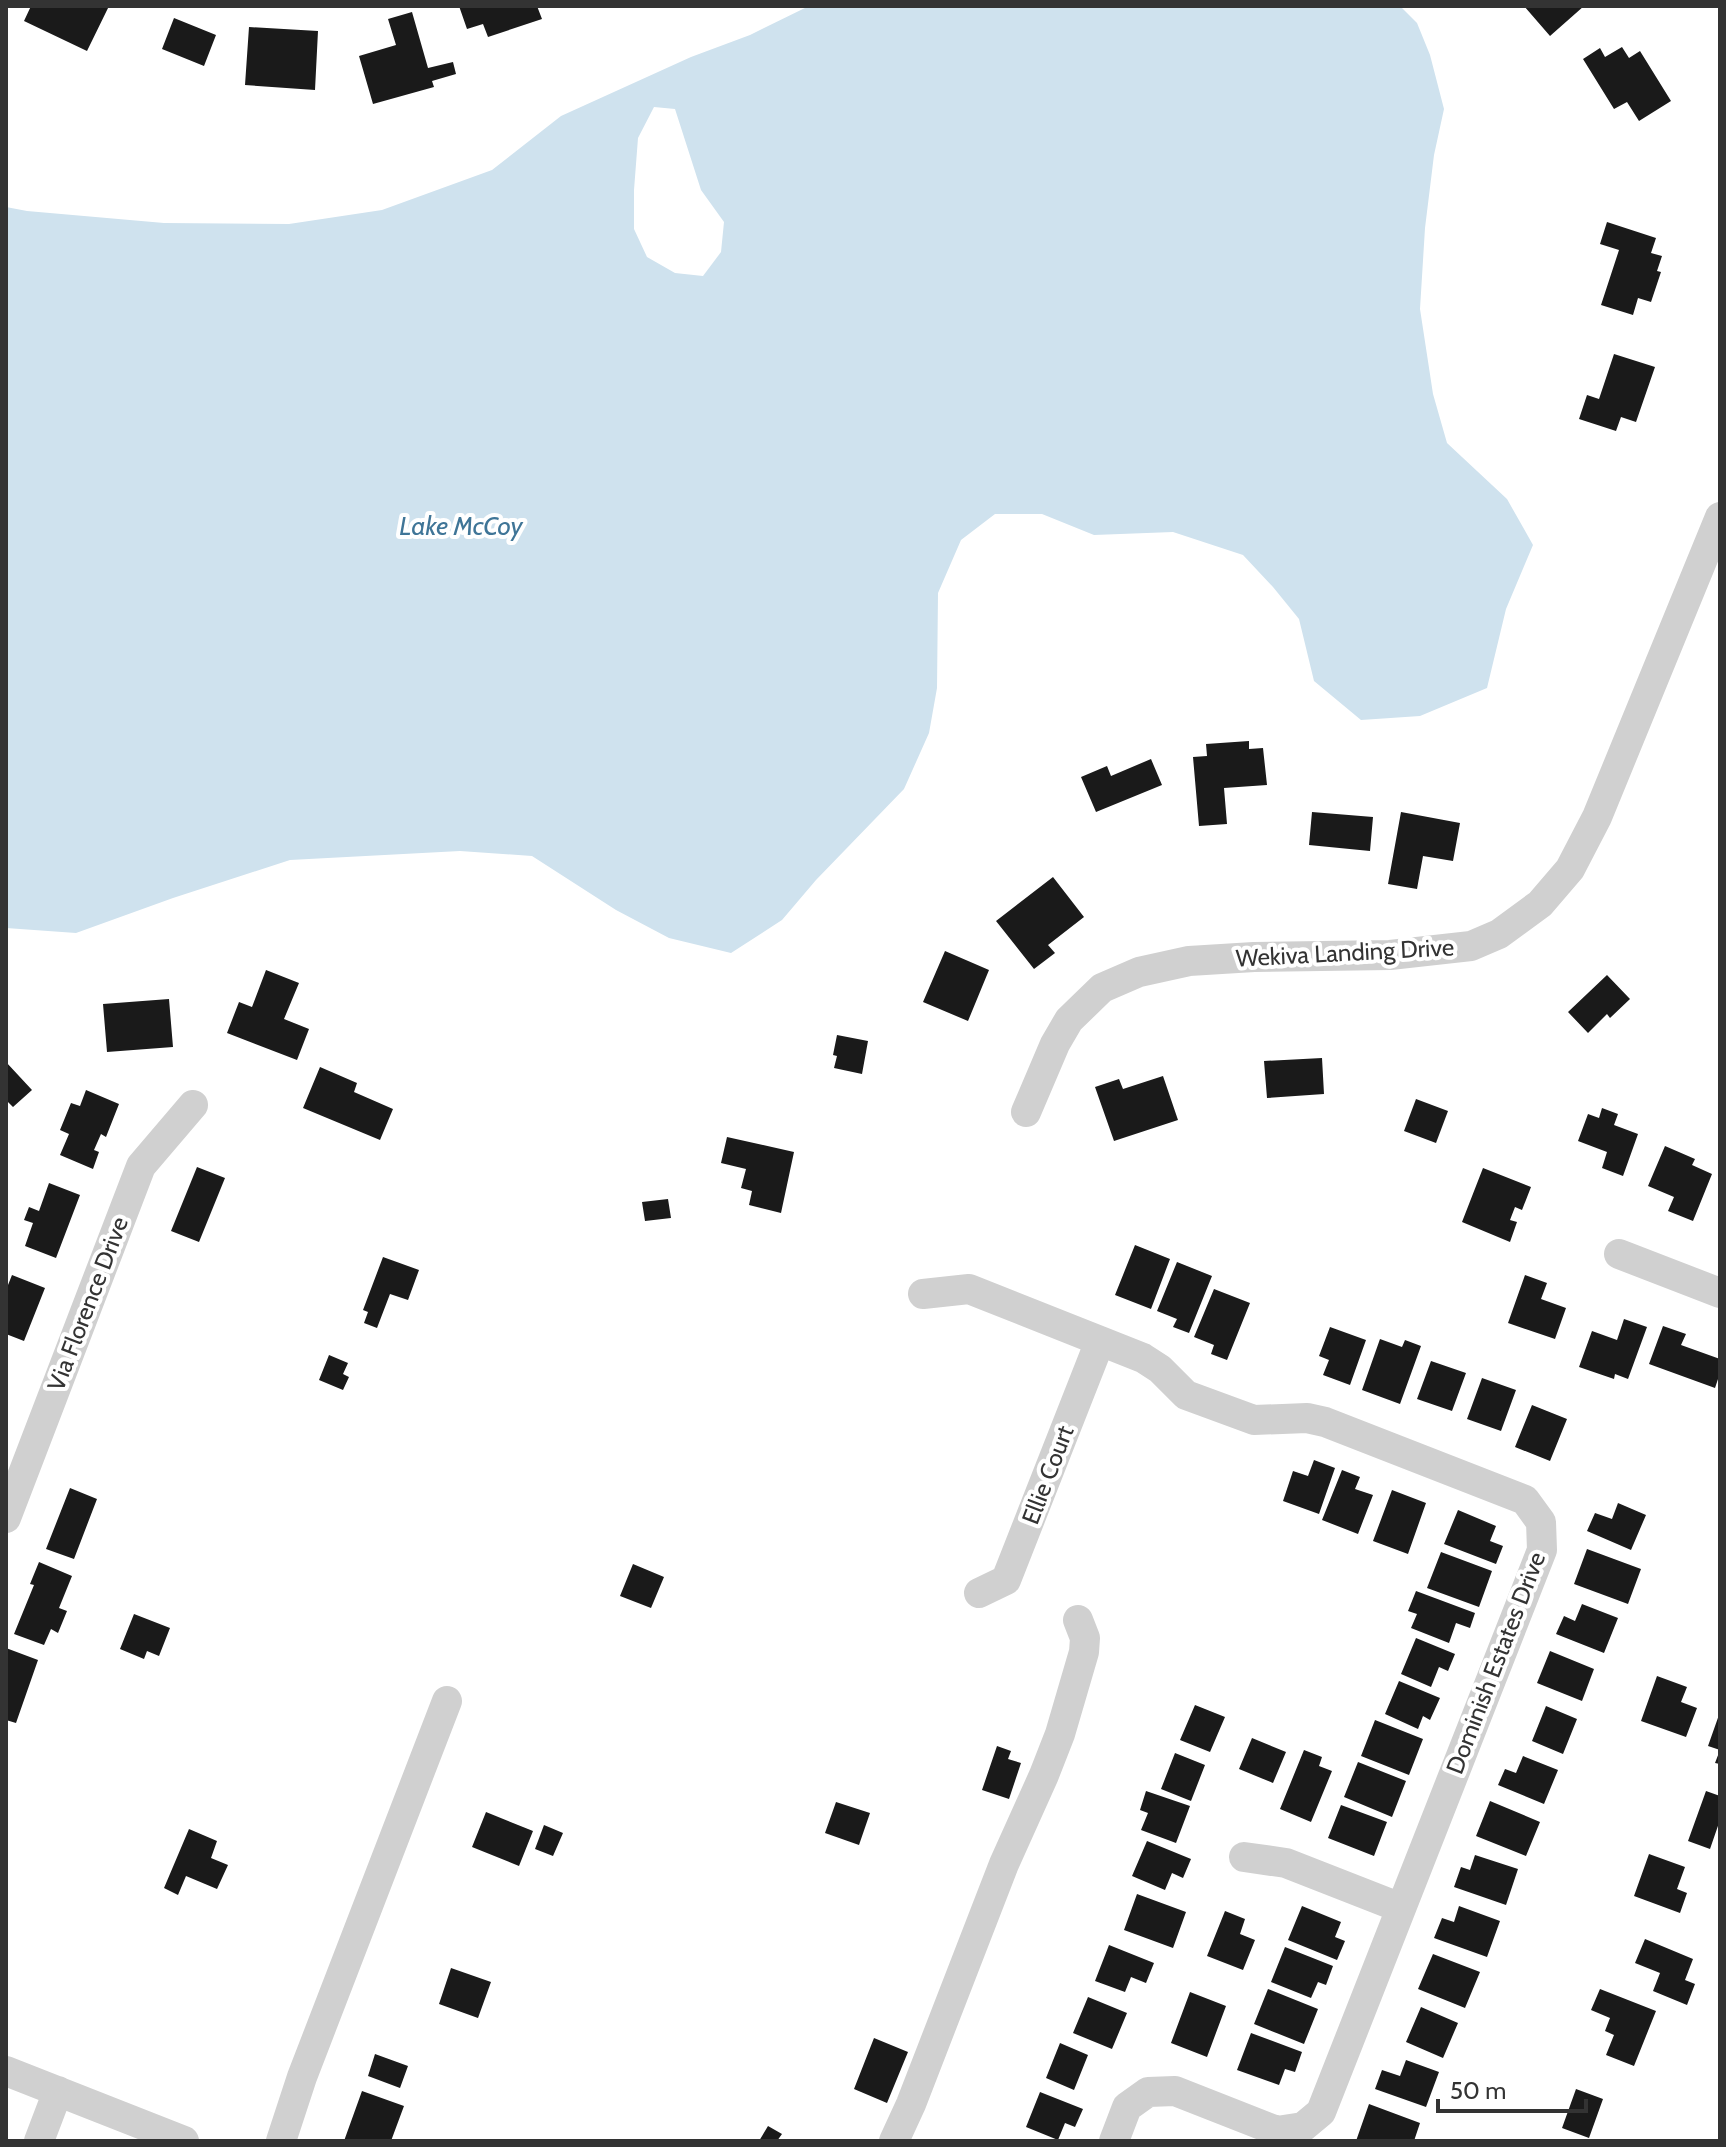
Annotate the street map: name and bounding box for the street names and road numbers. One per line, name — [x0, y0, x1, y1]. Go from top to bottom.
street label: Wekiva Landing Drive — [1235, 932, 1455, 973]
street label: Via Florence Drive — [41, 1213, 134, 1395]
street label: Ellie Court — [1015, 1421, 1080, 1528]
street label: Dominish Estates Drive — [1440, 1548, 1551, 1778]

